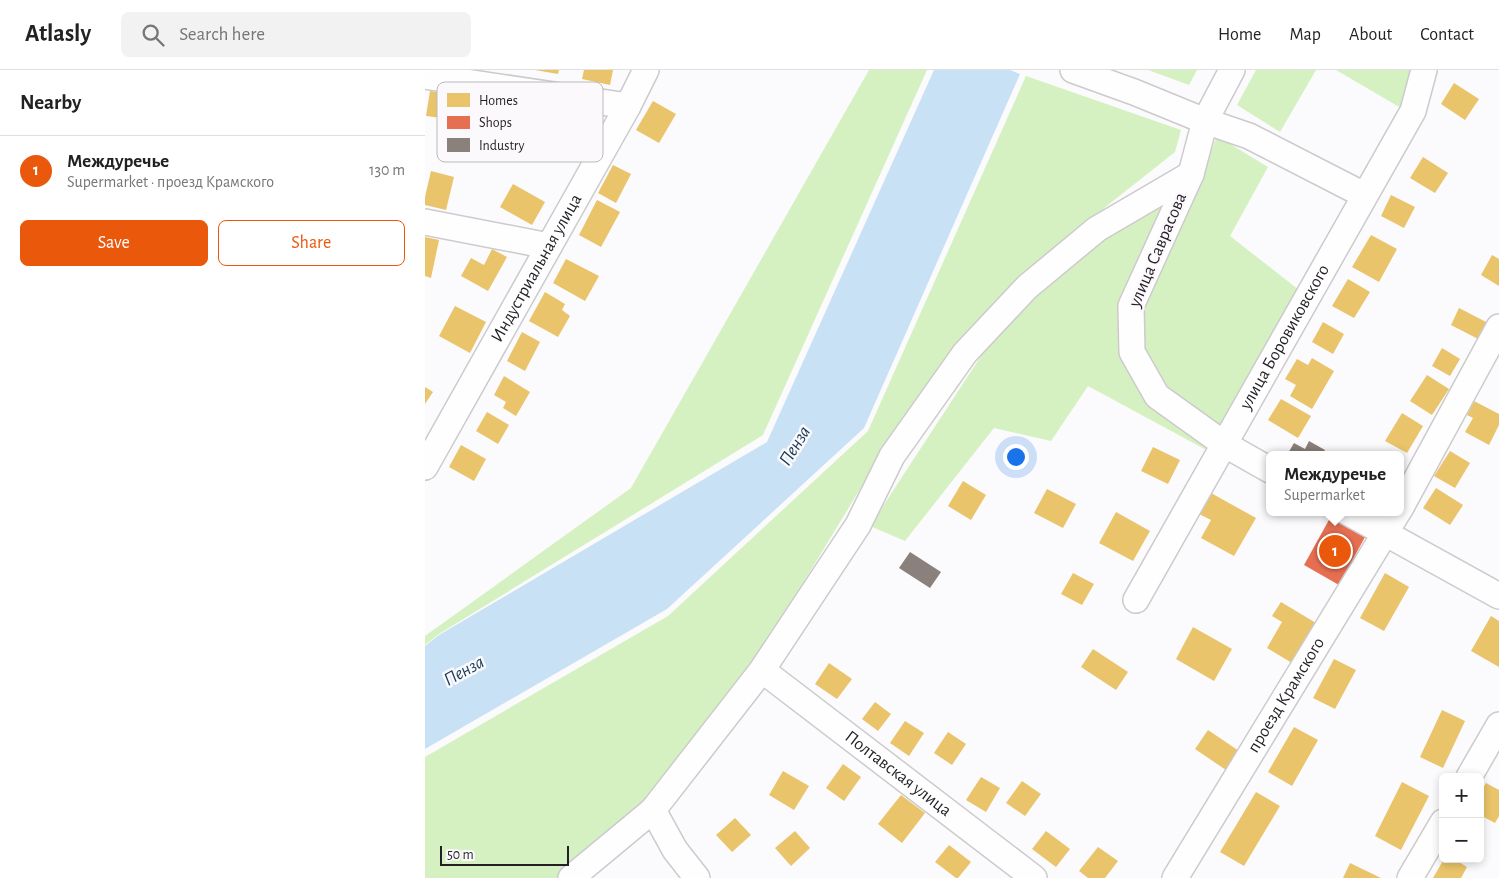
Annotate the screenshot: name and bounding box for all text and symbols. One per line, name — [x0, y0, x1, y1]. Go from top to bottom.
search box — [121, 12, 471, 57]
icon: search — [139, 21, 167, 49]
text: Atlasly — [25, 22, 91, 46]
text: Search here — [179, 25, 265, 44]
text: Home — [1218, 26, 1261, 44]
text: Map — [1289, 26, 1321, 44]
text: About — [1349, 26, 1392, 44]
text: Contact — [1420, 26, 1474, 44]
legend — [437, 82, 603, 162]
text: Nearby — [20, 92, 81, 113]
text: Homes — [479, 94, 518, 108]
text: Shops — [479, 116, 512, 130]
text: Industry — [479, 139, 525, 153]
text: Междуречье — [67, 152, 169, 171]
text: 1 — [33, 162, 39, 178]
text: 130 m — [369, 162, 405, 178]
text: Supermarket · проезд Крамского — [67, 174, 274, 190]
street label: улица Саврасова — [1125, 190, 1190, 311]
street label: Индустриальная улица — [488, 191, 585, 345]
button: Save — [20, 220, 208, 266]
button: Share — [218, 220, 405, 266]
street label: улица Боровиковского — [1236, 262, 1333, 414]
water label: Пенза — [776, 423, 814, 469]
your location — [1003, 444, 1029, 470]
popup — [1266, 451, 1404, 516]
text: Междуречье — [1284, 465, 1386, 484]
text: Supermarket — [1284, 487, 1365, 503]
pin: 1 — [1319, 532, 1351, 570]
street label: проезд Крамского — [1244, 634, 1328, 756]
water label: Пенза — [441, 652, 487, 690]
street label: Полтавская улица — [841, 728, 954, 820]
map controls — [1439, 773, 1484, 863]
button: + — [1439, 773, 1484, 818]
button: − — [1439, 818, 1484, 863]
scale bar — [440, 843, 569, 866]
text: 50 m — [447, 848, 474, 862]

